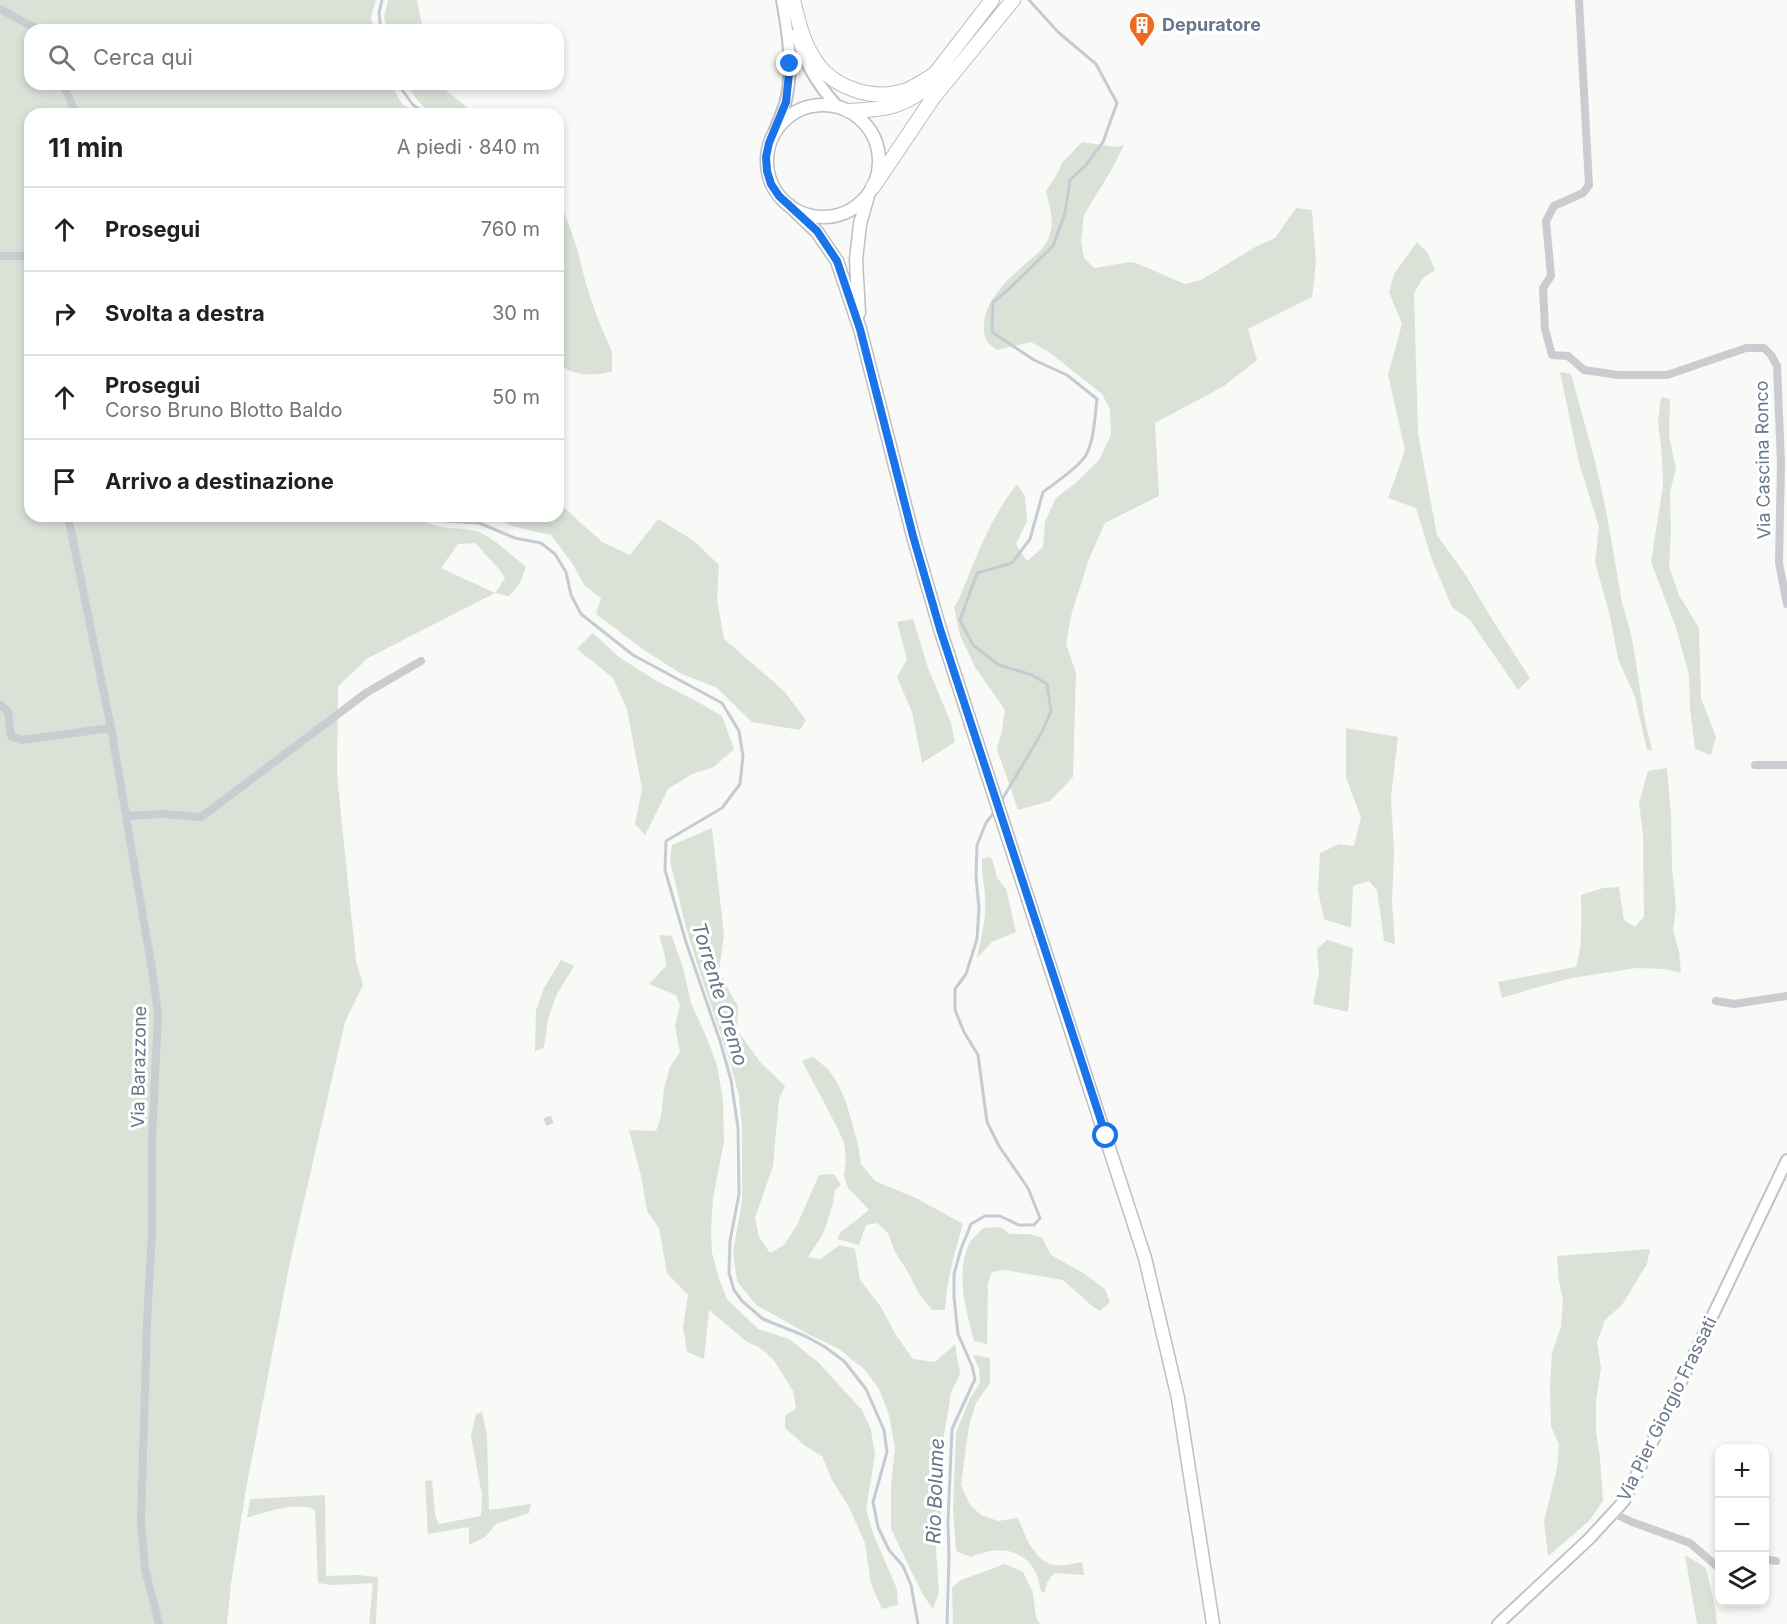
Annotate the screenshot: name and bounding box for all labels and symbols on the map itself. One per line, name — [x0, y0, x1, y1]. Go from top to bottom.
building icon: Depuratore — [1127, 10, 1157, 48]
place label: Depuratore — [1162, 14, 1261, 35]
route end — [776, 50, 802, 76]
street label: Via Cascina Ronco — [1751, 380, 1774, 540]
water label: Torrente Oremo — [687, 919, 753, 1069]
street label: Via Barazzone — [127, 1006, 150, 1128]
route start — [1092, 1122, 1118, 1148]
street label: Via Pier Giorgio Frassati — [1613, 1313, 1720, 1505]
water label: Rio Bolume — [921, 1438, 949, 1544]

